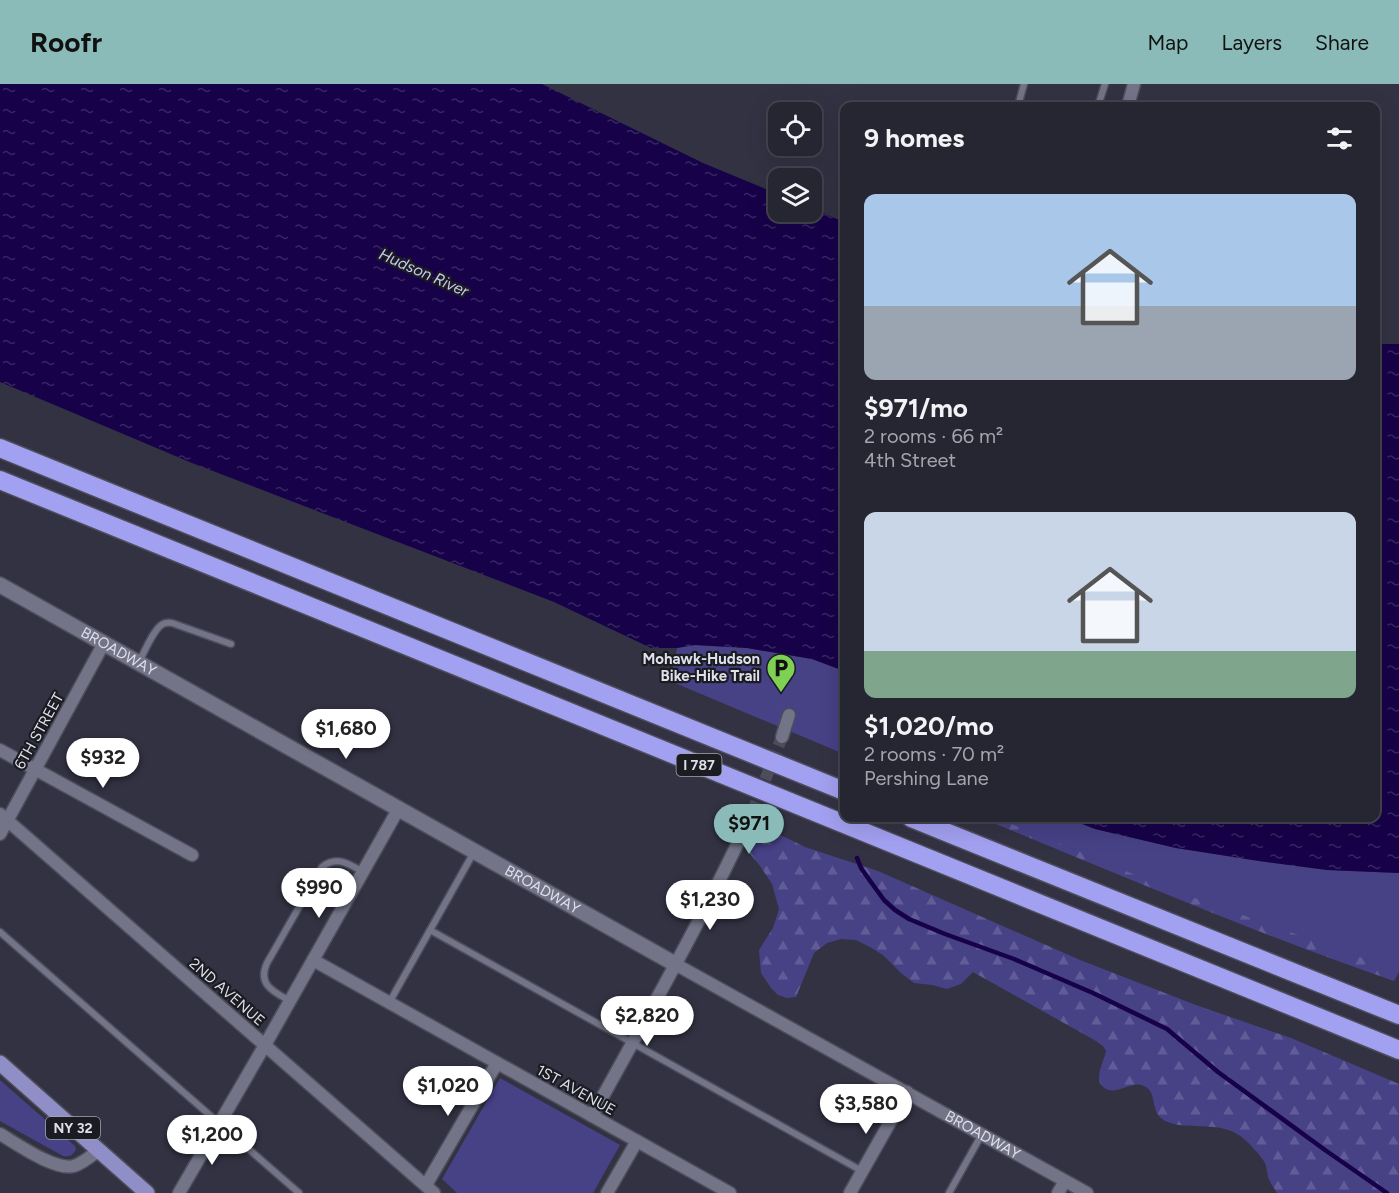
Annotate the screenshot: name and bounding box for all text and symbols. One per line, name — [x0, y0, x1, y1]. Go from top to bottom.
text: Roofr — [30, 25, 102, 59]
text: Map — [1148, 30, 1188, 55]
text: Layers — [1221, 30, 1282, 55]
text: Share — [1315, 30, 1369, 55]
map controls — [768, 102, 822, 222]
button: locate — [768, 102, 822, 156]
text: 9 homes — [864, 122, 964, 154]
icon: filters — [1323, 122, 1356, 155]
button: layers — [768, 168, 822, 222]
icon: home — [1056, 233, 1164, 341]
water label: Hudson River — [376, 244, 472, 301]
text: $971/mo — [864, 392, 968, 424]
text: 2 rooms · 66 m² — [864, 424, 1003, 448]
text: 4th Street — [864, 448, 956, 472]
icon: home — [1056, 551, 1164, 659]
street label: BROADWAY — [78, 623, 159, 680]
place label: Mohawk-Hudson Bike-Hike Trail — [642, 650, 760, 685]
parking icon: Mohawk-Hudson Bike-Hike Trail — [765, 652, 797, 694]
street label: 6TH STREET — [11, 689, 68, 772]
pin: $1,680 — [297, 709, 395, 760]
text: $1,020/mo — [864, 710, 994, 742]
text: $1,680 — [315, 716, 377, 740]
pin: $932 — [67, 738, 139, 789]
text: 2 rooms · 70 m² — [864, 742, 1004, 766]
text: $932 — [80, 745, 126, 769]
road number: I 787 — [676, 754, 722, 776]
text: Pershing Lane — [864, 766, 989, 790]
pin: $971 — [713, 804, 785, 855]
text: $971 — [728, 811, 770, 835]
street label: BROADWAY — [502, 861, 583, 918]
pin: $990 — [283, 868, 355, 919]
text: $990 — [295, 875, 343, 899]
pin: $1,230 — [661, 880, 759, 931]
text: $1,230 — [680, 887, 740, 911]
street label: 2ND AVENUE — [186, 954, 268, 1030]
pin: $2,820 — [598, 996, 696, 1047]
text: $2,820 — [615, 1003, 679, 1027]
street label: 1ST AVENUE — [533, 1061, 619, 1119]
pin: $1,020 — [399, 1066, 497, 1117]
text: $1,020 — [417, 1073, 479, 1097]
pin: $3,580 — [817, 1084, 915, 1135]
text: $3,580 — [834, 1091, 898, 1115]
street label: BROADWAY — [942, 1107, 1024, 1163]
pin: $1,200 — [163, 1115, 261, 1166]
road number: NY 32 — [46, 1117, 100, 1139]
text: $1,200 — [181, 1122, 243, 1146]

